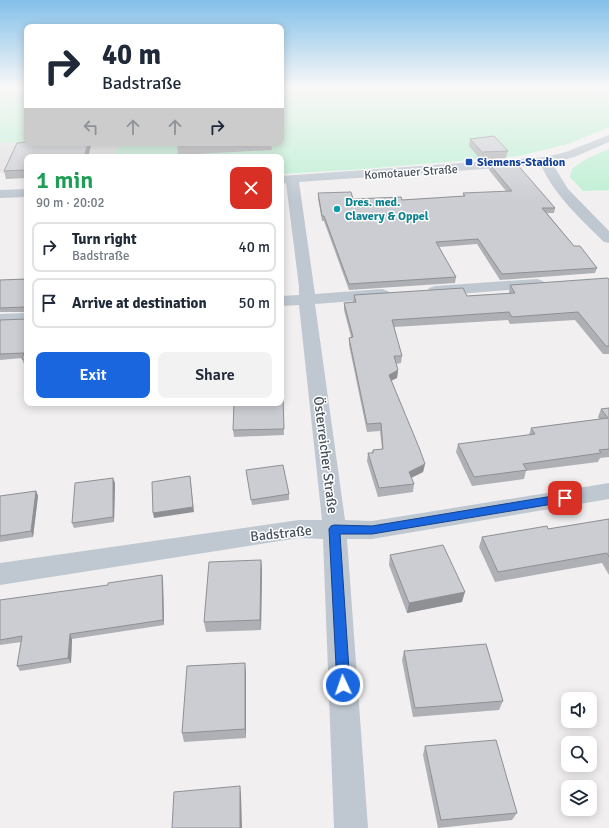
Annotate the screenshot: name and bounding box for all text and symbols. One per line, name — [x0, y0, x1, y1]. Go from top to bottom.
text: 40 m — [102, 38, 161, 72]
icon: right — [36, 40, 88, 92]
text: Badstraße — [102, 72, 182, 94]
icon: left — [80, 116, 102, 138]
icon: ahead — [122, 116, 144, 138]
icon: ahead — [164, 116, 186, 138]
icon: right — [206, 116, 228, 138]
place label: Siemens-Stadion — [477, 155, 566, 170]
marker: Siemens-Stadion — [464, 157, 474, 167]
street label: Komotauer Straße — [364, 162, 458, 183]
text: 1 min — [36, 165, 93, 195]
button: close — [230, 167, 272, 209]
text: 90 m · 20:02 — [36, 195, 105, 211]
place label: Dres. med. Clavery & Oppel — [345, 195, 429, 224]
marker: Dres. med. Clavery & Oppel — [332, 204, 342, 214]
text: Turn right — [72, 230, 137, 248]
icon: right — [38, 236, 60, 258]
text: 40 m — [239, 238, 270, 256]
text: Badstraße — [72, 248, 129, 264]
icon: arrive — [38, 292, 60, 314]
text: Arrive at destination — [72, 294, 207, 312]
text: 50 m — [239, 294, 270, 312]
button: Exit — [36, 352, 150, 398]
button: Share — [158, 352, 272, 398]
street label: Österreicher Straße — [310, 395, 341, 515]
pin — [548, 481, 582, 515]
icon: arrive — [554, 487, 576, 509]
street label: Badstraße — [249, 522, 313, 545]
position arrow — [322, 664, 364, 706]
map controls — [561, 692, 597, 816]
button: sound — [561, 692, 597, 728]
button: search — [561, 736, 597, 772]
button: layers — [561, 780, 597, 816]

